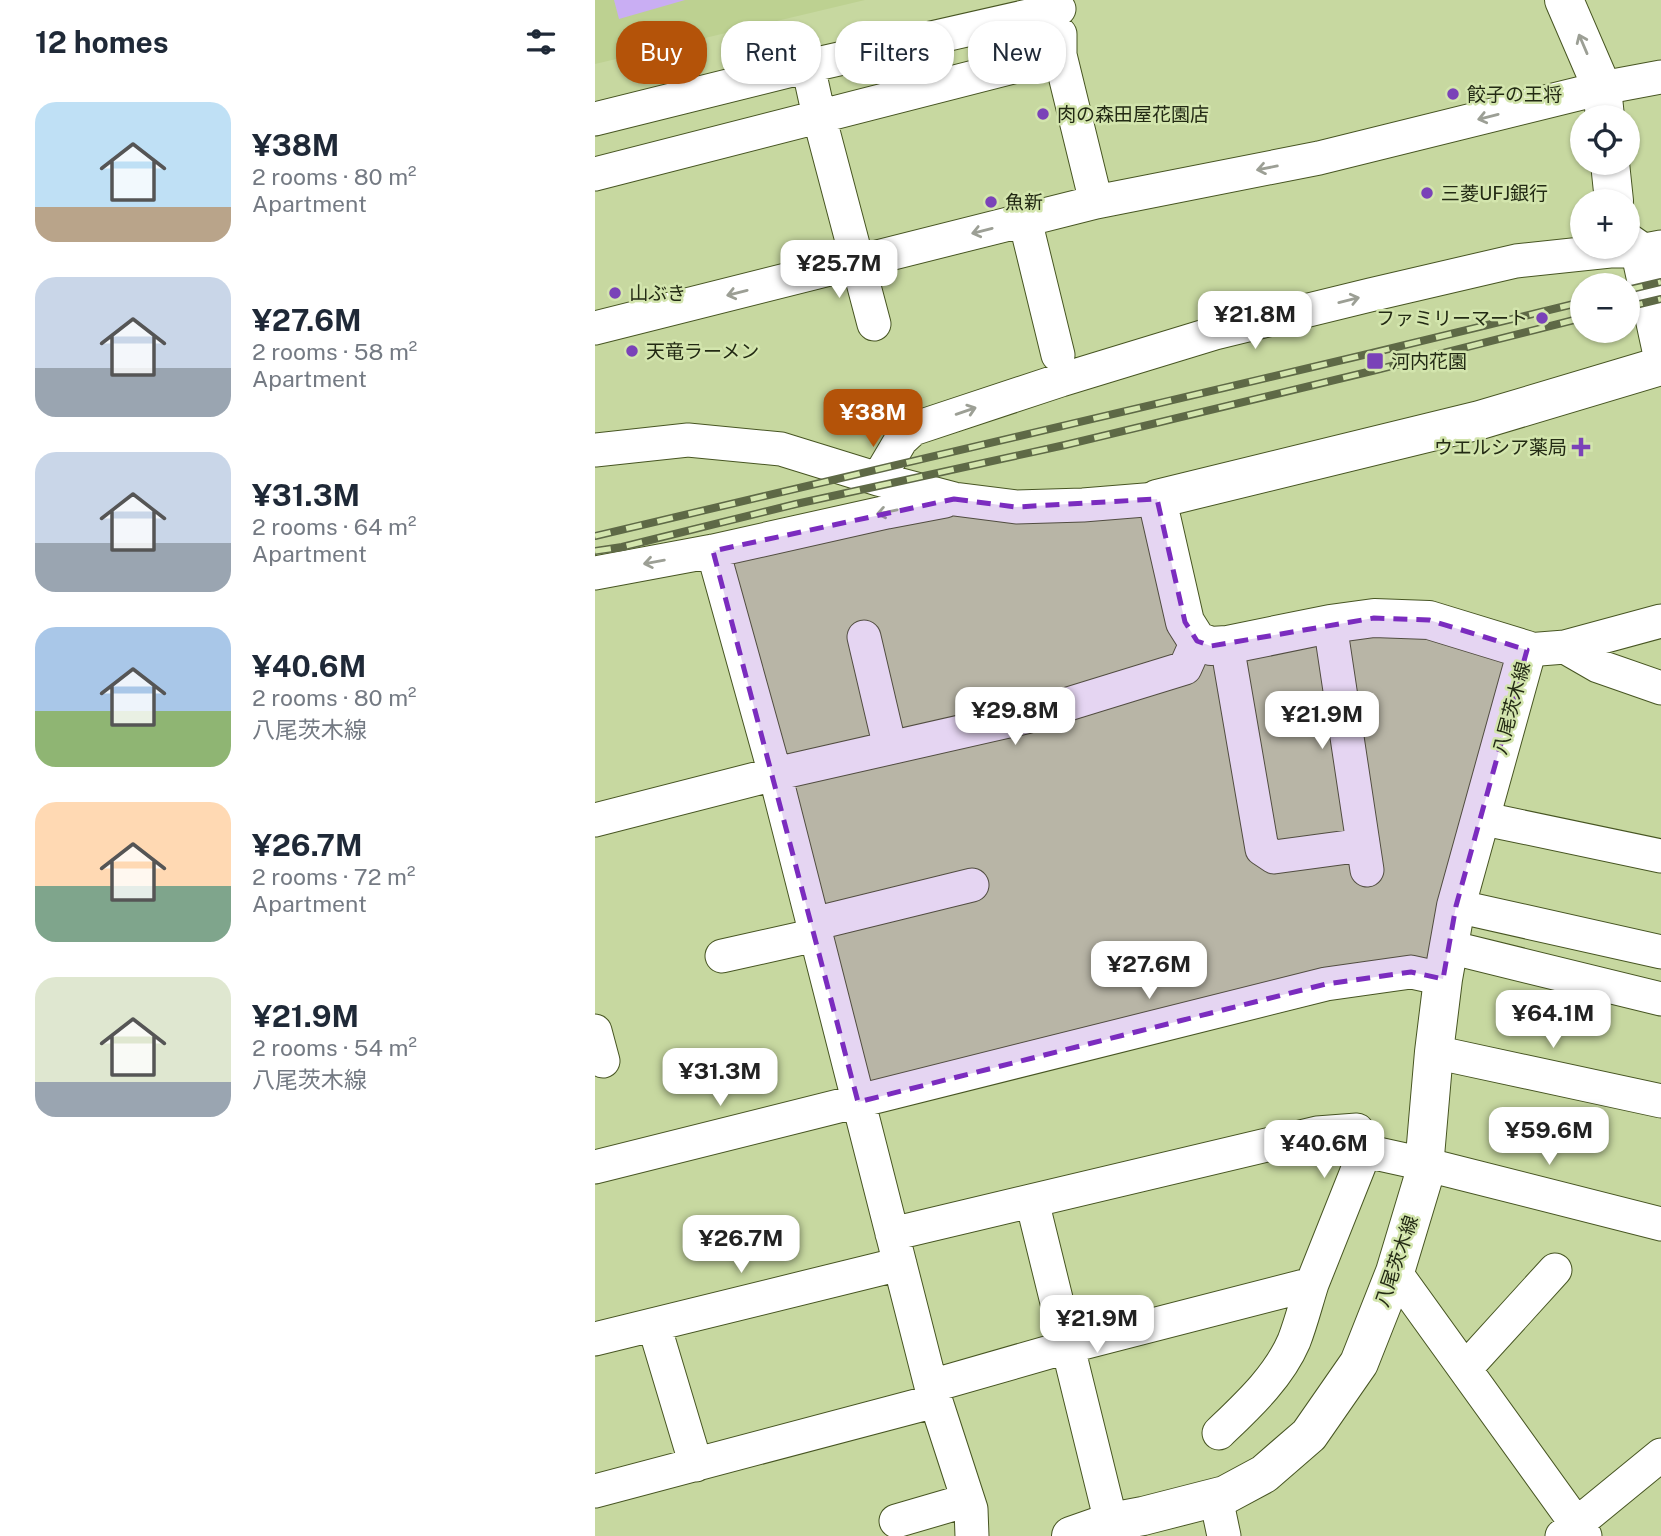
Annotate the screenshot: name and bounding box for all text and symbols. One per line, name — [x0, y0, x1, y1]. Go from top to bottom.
chip: Buy — [616, 21, 707, 84]
chip: Rent — [721, 21, 821, 84]
chip: Filters — [835, 21, 954, 84]
chip: New — [968, 21, 1066, 84]
icon: filters — [522, 23, 560, 61]
text: 12 homes — [35, 24, 169, 60]
one-way arrow — [1576, 34, 1589, 55]
place label: 餃子の王将 — [1467, 83, 1562, 105]
marker: 餃子の王将 — [1445, 86, 1461, 102]
place label: 肉の森田屋花園店 — [1057, 103, 1209, 125]
map controls — [1570, 105, 1640, 343]
button: locate — [1570, 105, 1640, 175]
marker: 肉の森田屋花園店 — [1035, 106, 1051, 122]
one-way arrow — [1477, 111, 1500, 124]
text: ¥38M — [252, 127, 339, 163]
icon: home — [91, 130, 175, 214]
one-way arrow — [1256, 162, 1279, 176]
text: 2 rooms · 80 m² — [252, 163, 417, 190]
place label: 三菱UFJ銀行 — [1441, 182, 1548, 204]
marker: 三菱UFJ銀行 — [1419, 185, 1435, 201]
button: + — [1570, 189, 1640, 259]
text: Apartment — [252, 190, 367, 217]
place label: 魚新 — [1005, 191, 1043, 213]
marker: 魚新 — [983, 194, 999, 210]
one-way arrow — [971, 225, 994, 238]
pin: ¥25.7M — [782, 240, 896, 300]
text: ¥25.7M — [796, 249, 882, 276]
button: − — [1570, 273, 1640, 343]
place label: 山ぶき — [629, 282, 686, 304]
marker: 山ぶき — [607, 285, 623, 301]
one-way arrow — [727, 287, 749, 300]
pin: ¥21.8M — [1198, 292, 1312, 351]
one-way arrow — [1337, 293, 1360, 306]
text: ¥21.8M — [1214, 300, 1296, 327]
text: ¥27.6M — [252, 302, 362, 338]
icon: home — [91, 305, 175, 389]
place label: ファミリーマート — [1376, 307, 1528, 329]
marker: ファミリーマート — [1534, 310, 1550, 326]
text: 2 rooms · 58 m² — [252, 338, 417, 365]
place label: 天竜ラーメン — [646, 340, 759, 362]
marker: 天竜ラーメン — [624, 343, 640, 359]
place label: 河内花園 — [1391, 350, 1467, 372]
marker: 河内花園 — [1365, 351, 1385, 371]
text: Apartment — [252, 365, 367, 392]
pin: ¥38M — [832, 390, 914, 449]
text: ¥38M — [840, 398, 906, 425]
one-way arrow — [955, 404, 977, 417]
place label: ウエルシア薬局 — [1434, 436, 1567, 458]
marker: ウエルシア薬局 — [1573, 439, 1589, 455]
text: ¥31.3M — [252, 477, 360, 513]
icon: home — [91, 480, 175, 564]
one-way arrow — [876, 505, 899, 519]
text: 2 rooms · 64 m² — [252, 513, 416, 540]
text: Apartment — [252, 540, 367, 567]
one-way arrow — [643, 556, 666, 569]
text: ¥40.6M — [252, 648, 366, 684]
icon: home — [91, 655, 175, 739]
street label: 八尾茨木線 — [1488, 659, 1534, 757]
text: 2 rooms · 80 m² — [252, 684, 417, 711]
pin: ¥29.8M — [958, 688, 1072, 747]
pin: ¥21.9M — [1265, 692, 1379, 751]
text: ¥29.8M — [971, 696, 1059, 723]
text: ¥21.9M — [1281, 700, 1363, 727]
text: 八尾茨木線 — [252, 716, 367, 743]
text: ¥26.7M — [252, 827, 363, 863]
icon: home — [91, 830, 175, 914]
text: 2 rooms · 72 m² — [252, 863, 415, 890]
text: Apartment — [252, 890, 367, 917]
pin: ¥27.6M — [1092, 942, 1206, 1001]
text: ¥27.6M — [1107, 950, 1191, 977]
pin: ¥64.1M — [1496, 990, 1610, 1050]
text: ¥21.9M — [252, 998, 359, 1034]
text: ¥64.1M — [1512, 999, 1594, 1026]
icon: home — [91, 1005, 175, 1089]
text: 2 rooms · 54 m² — [252, 1034, 417, 1061]
pin: ¥31.3M — [663, 1048, 777, 1108]
text: ¥31.3M — [679, 1057, 761, 1084]
text: 八尾茨木線 — [252, 1066, 367, 1093]
pin: ¥59.6M — [1492, 1108, 1606, 1167]
text: ¥59.6M — [1505, 1116, 1593, 1143]
pin: ¥40.6M — [1267, 1120, 1381, 1180]
text: ¥40.6M — [1280, 1129, 1368, 1156]
street label: 八尾茨木線 — [1370, 1212, 1422, 1310]
pin: ¥26.7M — [684, 1216, 798, 1275]
text: ¥26.7M — [699, 1224, 783, 1251]
pin: ¥21.9M — [1040, 1296, 1154, 1355]
text: ¥21.9M — [1056, 1304, 1138, 1331]

